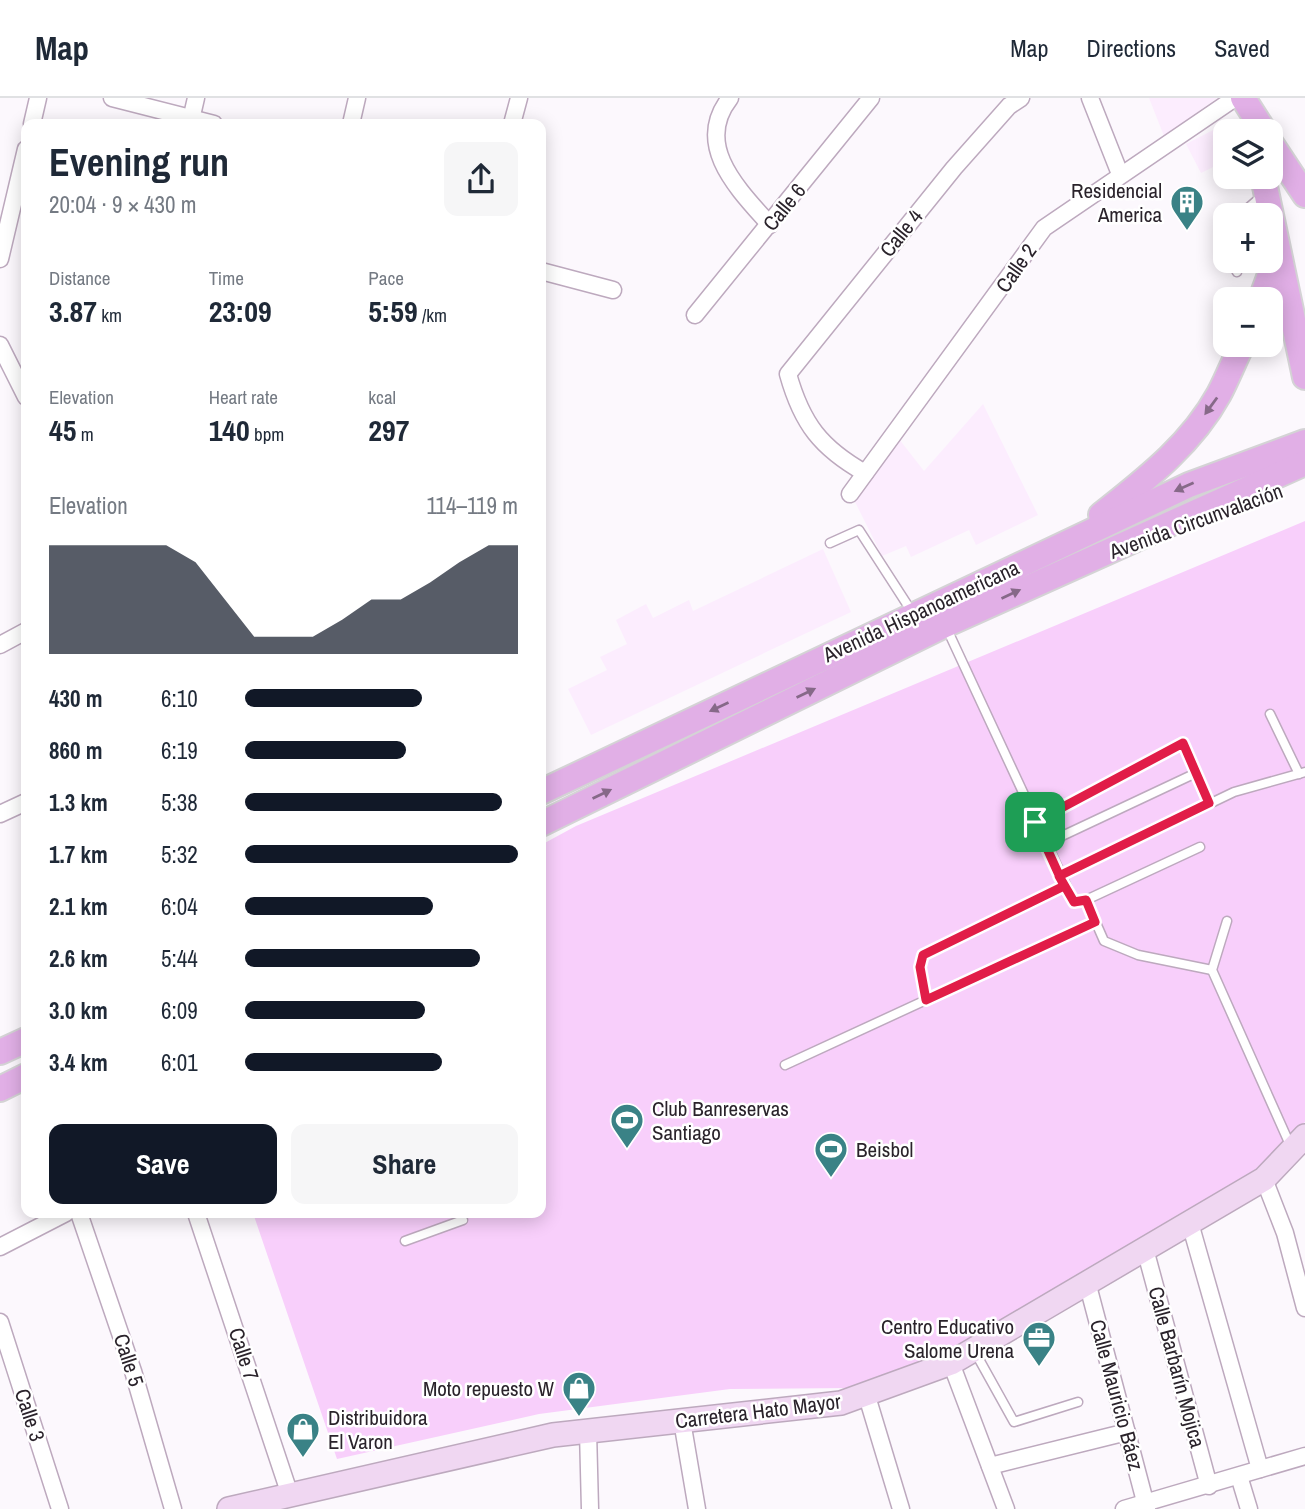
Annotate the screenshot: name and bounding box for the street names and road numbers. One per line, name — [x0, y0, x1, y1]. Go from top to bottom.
street label: Calle 6 — [756, 177, 812, 237]
street label: Calle 4 — [873, 203, 929, 263]
street label: Calle 2 — [989, 238, 1043, 298]
street label: Avenida Circunvalación — [1104, 476, 1287, 566]
street label: Avenida Hispanoamericana — [817, 553, 1024, 670]
street label: Calle Barbarín Mojica — [1142, 1283, 1213, 1451]
street label: Calle Mauricio Báez — [1083, 1316, 1151, 1474]
street label: Calle 7 — [222, 1324, 266, 1384]
street label: Calle 5 — [107, 1330, 151, 1390]
street label: Calle 3 — [8, 1385, 52, 1445]
street label: Carretera Hato Mayor — [674, 1386, 843, 1436]

